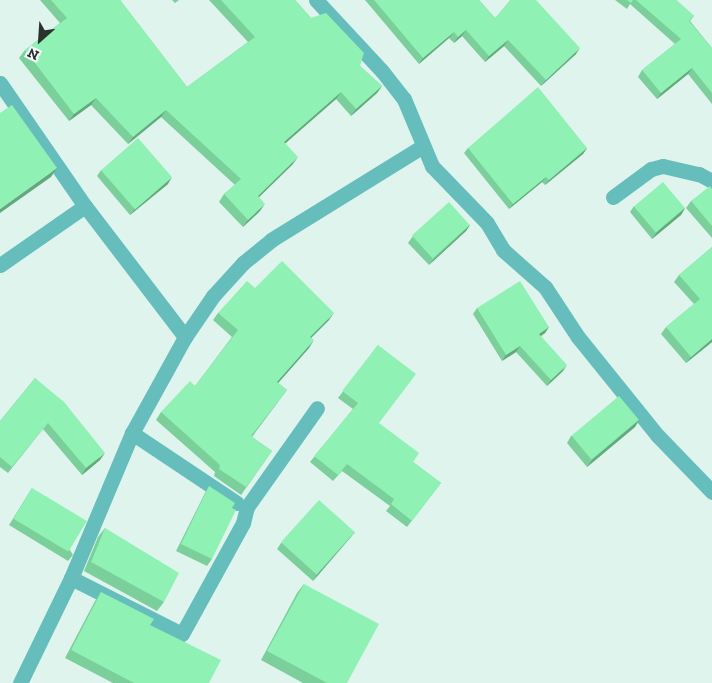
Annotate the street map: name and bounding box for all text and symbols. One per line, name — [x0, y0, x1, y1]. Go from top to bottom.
north arrow — [15, 15, 65, 65]
text: N — [25, 44, 42, 64]

